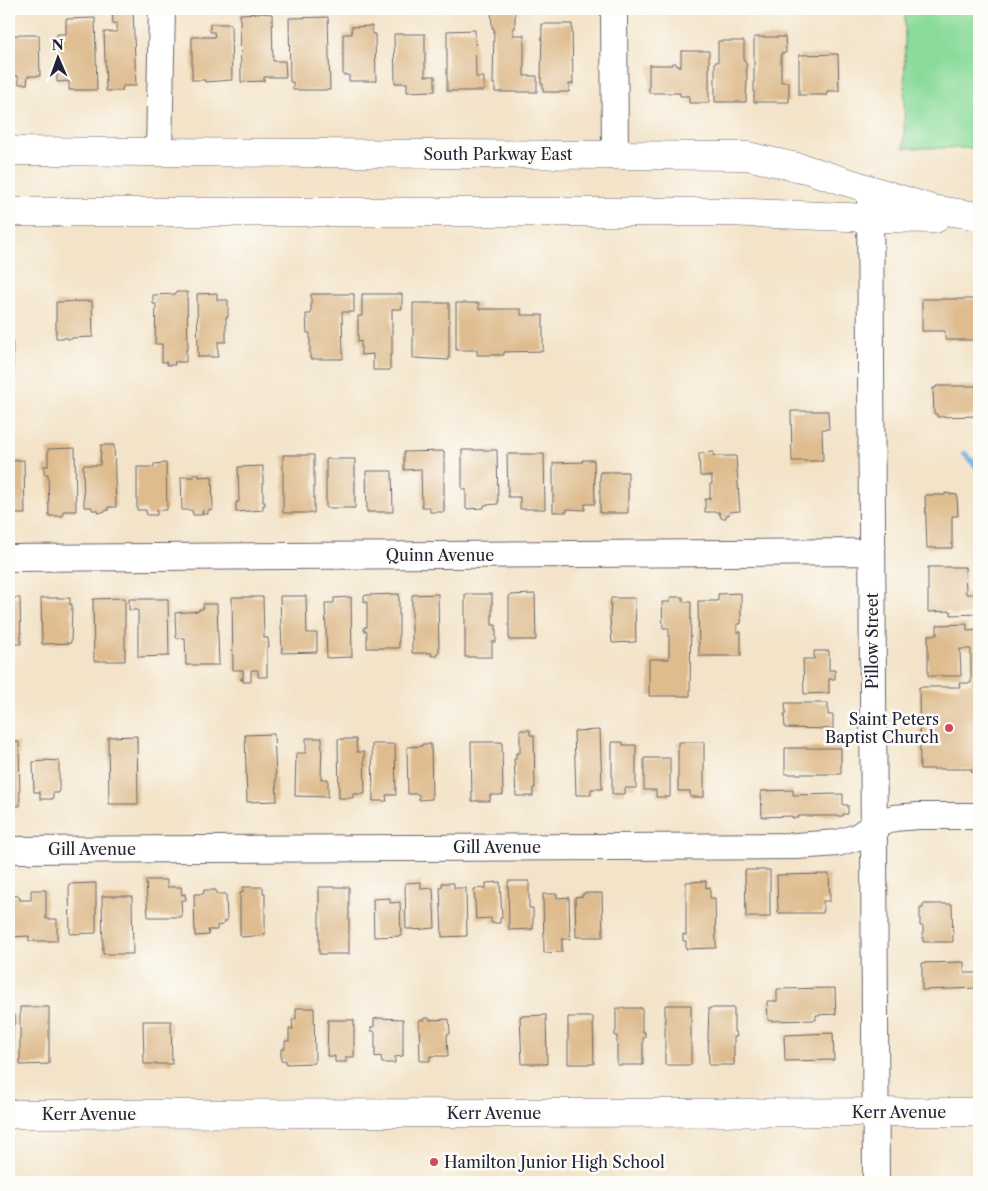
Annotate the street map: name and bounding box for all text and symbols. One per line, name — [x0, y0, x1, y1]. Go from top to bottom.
north arrow — [32, 32, 82, 82]
text: N — [51, 36, 64, 54]
street label: South Parkway East — [423, 144, 573, 164]
street label: Quinn Avenue — [386, 545, 494, 565]
street label: Pillow Street — [862, 592, 882, 689]
place label: Saint Peters Baptist Church — [825, 709, 939, 747]
marker: Saint Peters Baptist Church — [943, 722, 955, 734]
street label: Gill Avenue — [453, 837, 541, 857]
street label: Gill Avenue — [48, 839, 136, 859]
street label: Kerr Avenue — [852, 1102, 946, 1122]
street label: Kerr Avenue — [447, 1103, 541, 1123]
street label: Kerr Avenue — [42, 1104, 136, 1124]
place label: Hamilton Junior High School — [444, 1152, 665, 1172]
marker: Hamilton Junior High School — [428, 1156, 440, 1168]

